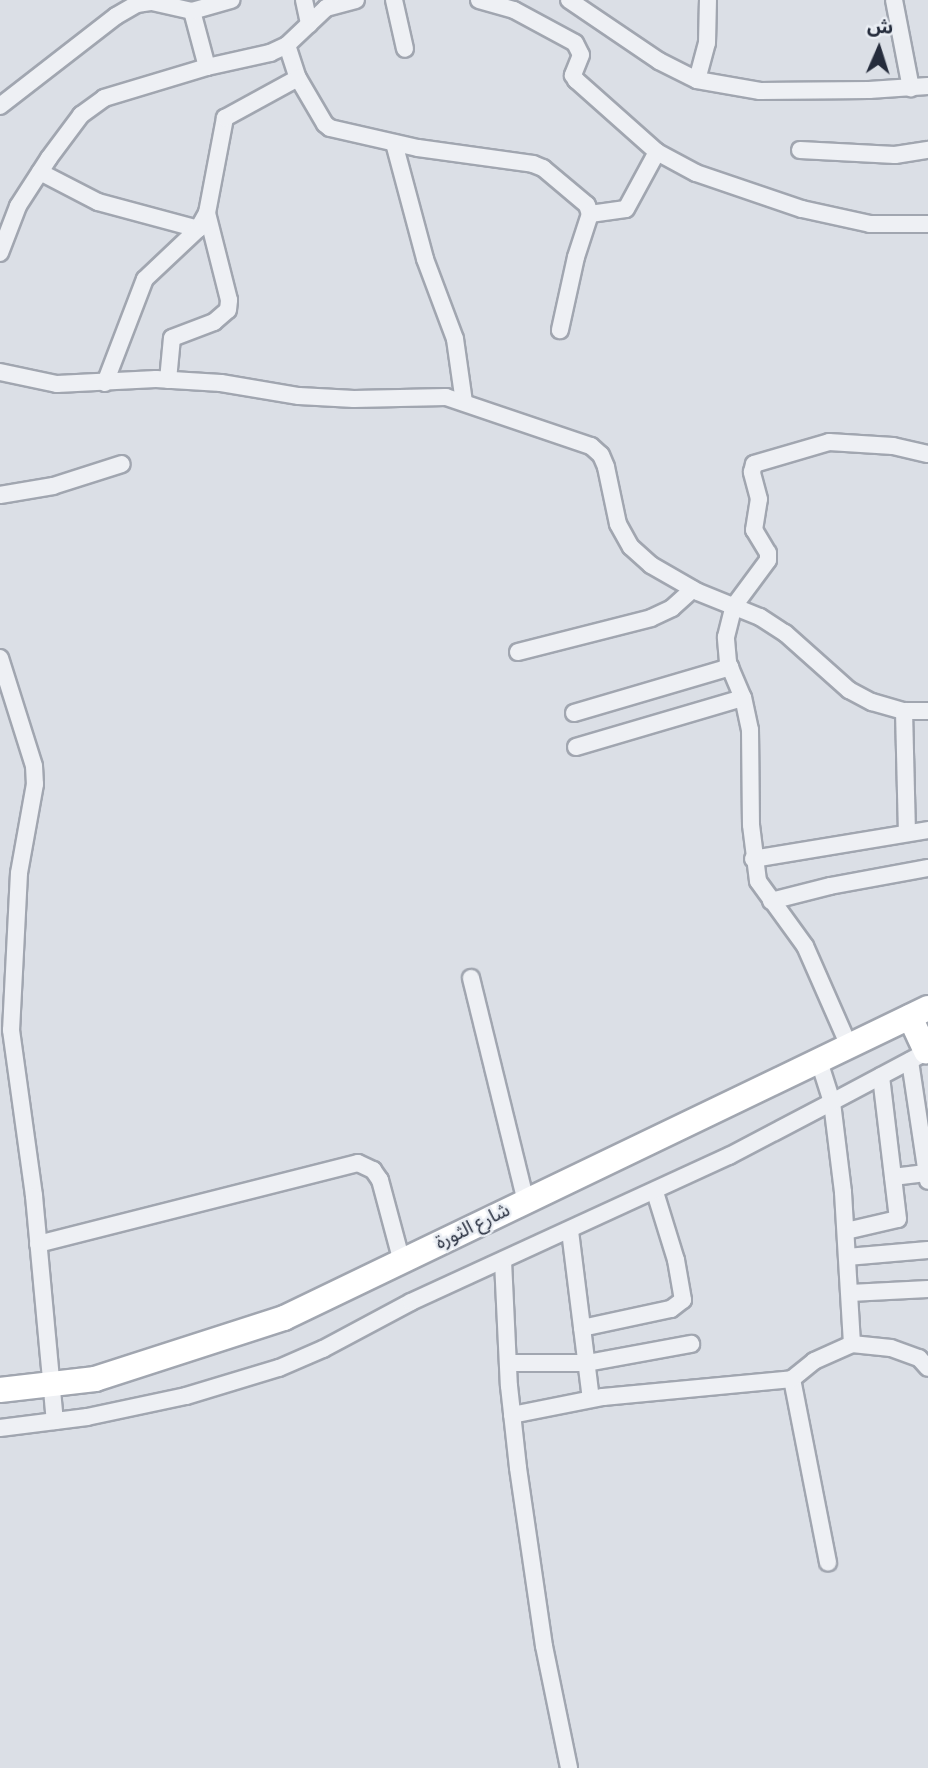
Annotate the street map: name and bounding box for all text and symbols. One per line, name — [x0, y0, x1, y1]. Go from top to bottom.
text: ش — [866, 13, 894, 42]
north arrow — [844, 14, 914, 84]
street label: شارع الثورة — [432, 1199, 514, 1255]

